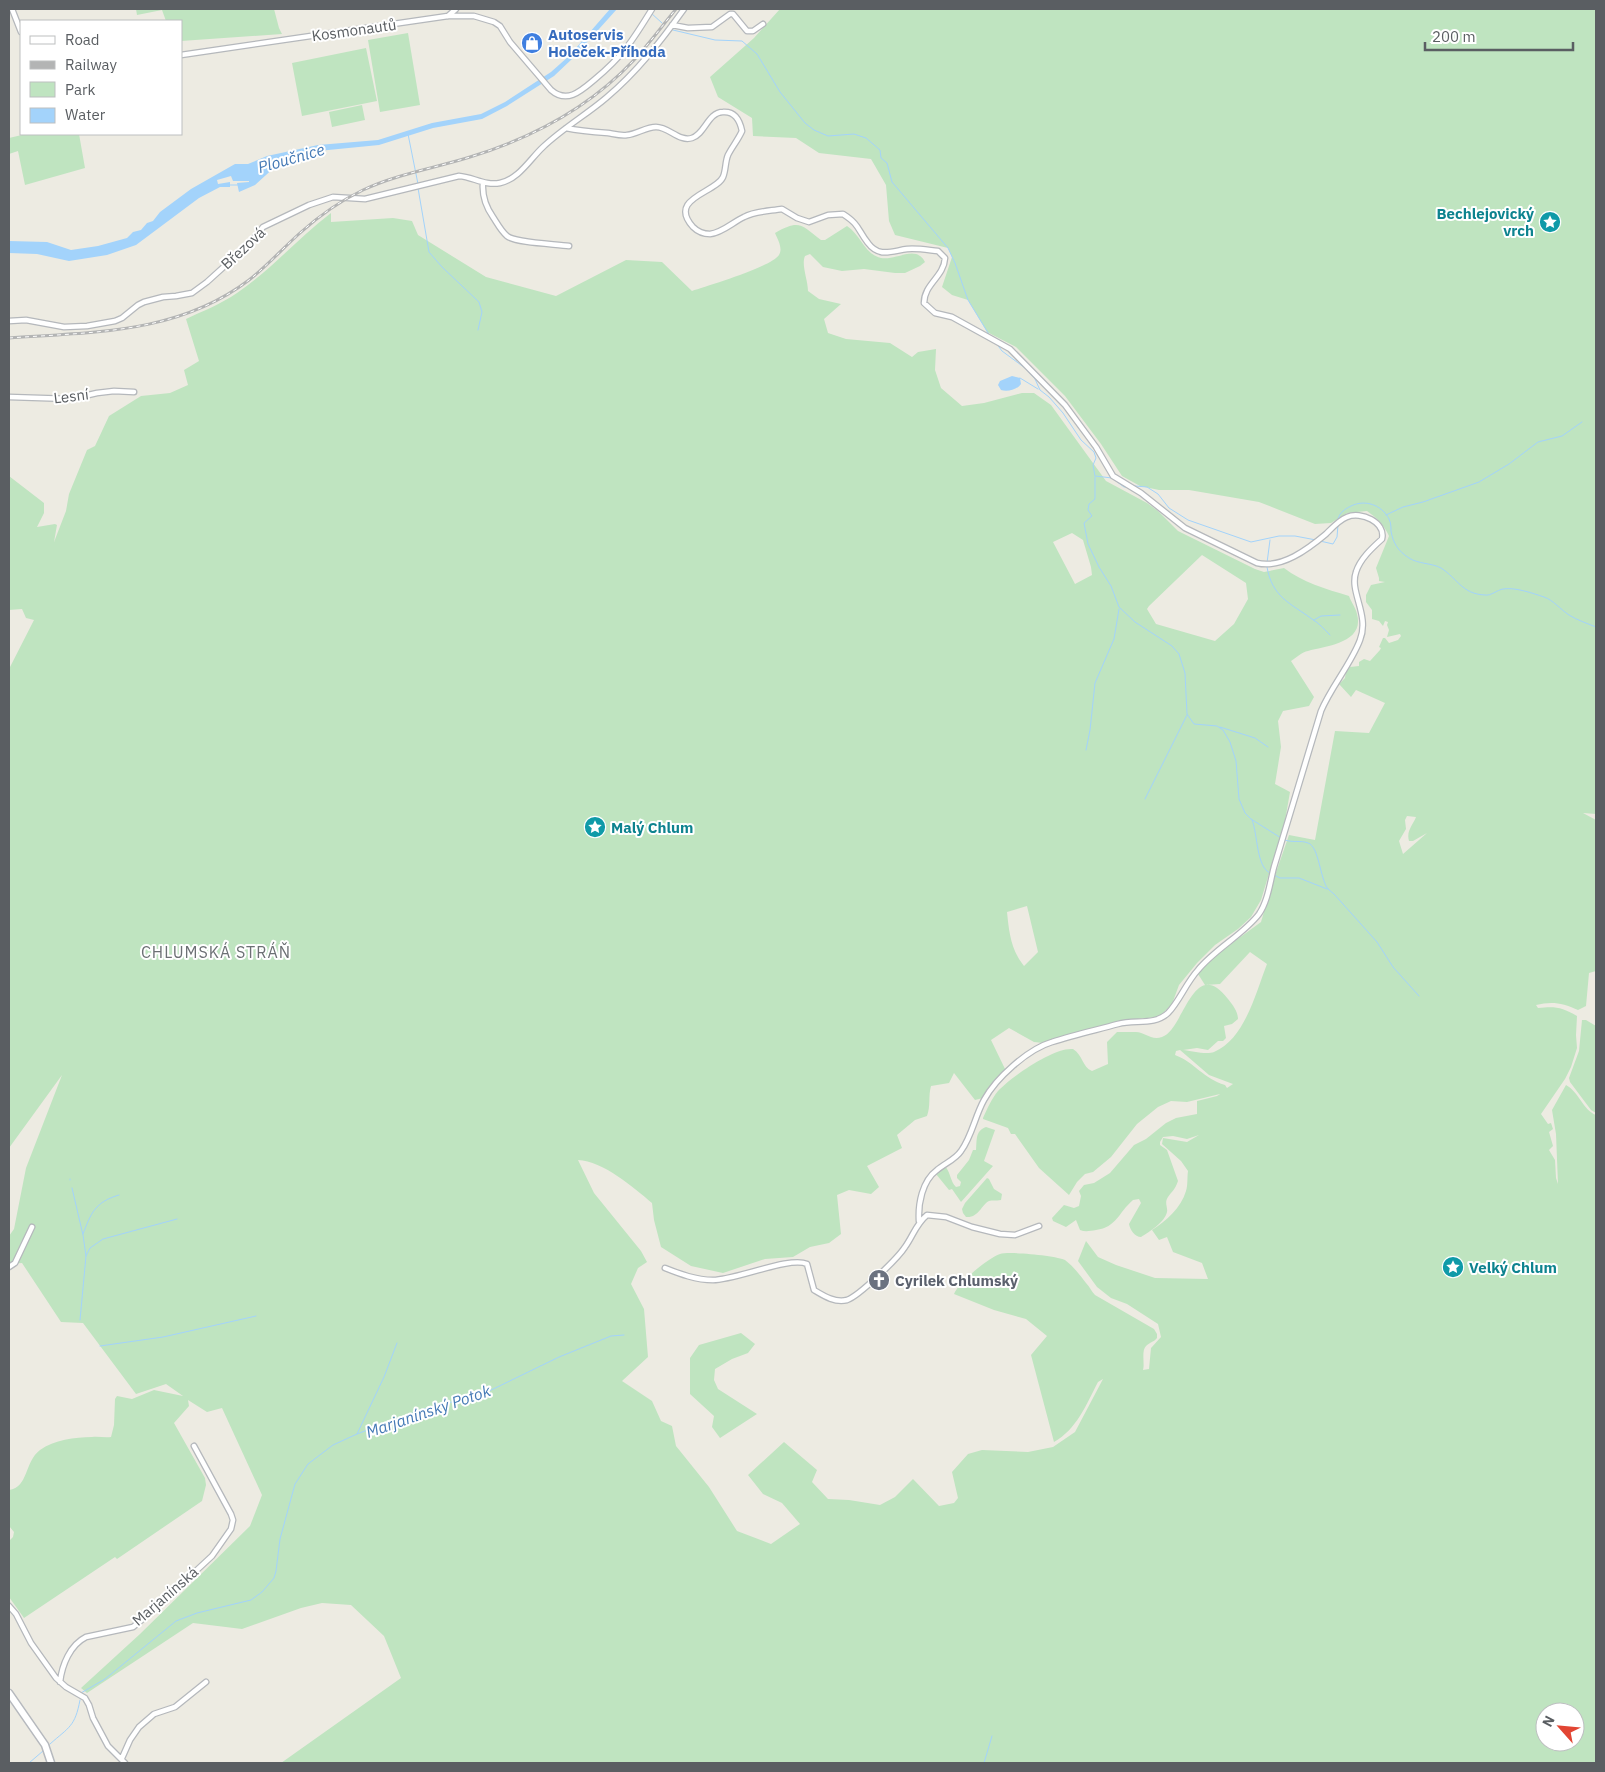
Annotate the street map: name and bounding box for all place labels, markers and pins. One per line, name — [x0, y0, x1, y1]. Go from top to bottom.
place label: Autoservis Holeček-Příhoda — [548, 25, 666, 61]
shop icon: Autoservis Holeček-Příhoda — [520, 31, 544, 55]
place label: Bechlejovický vrch — [1437, 204, 1534, 240]
place icon: Bechlejovický vrch — [1538, 210, 1562, 234]
place icon: Malý Chlum — [583, 815, 607, 839]
place label: Malý Chlum — [611, 818, 693, 837]
place icon: Velký Chlum — [1441, 1255, 1465, 1279]
place label: Velký Chlum — [1469, 1258, 1557, 1277]
church icon: Cyrilek Chlumský — [867, 1268, 891, 1292]
place label: Cyrilek Chlumský — [895, 1271, 1018, 1290]

